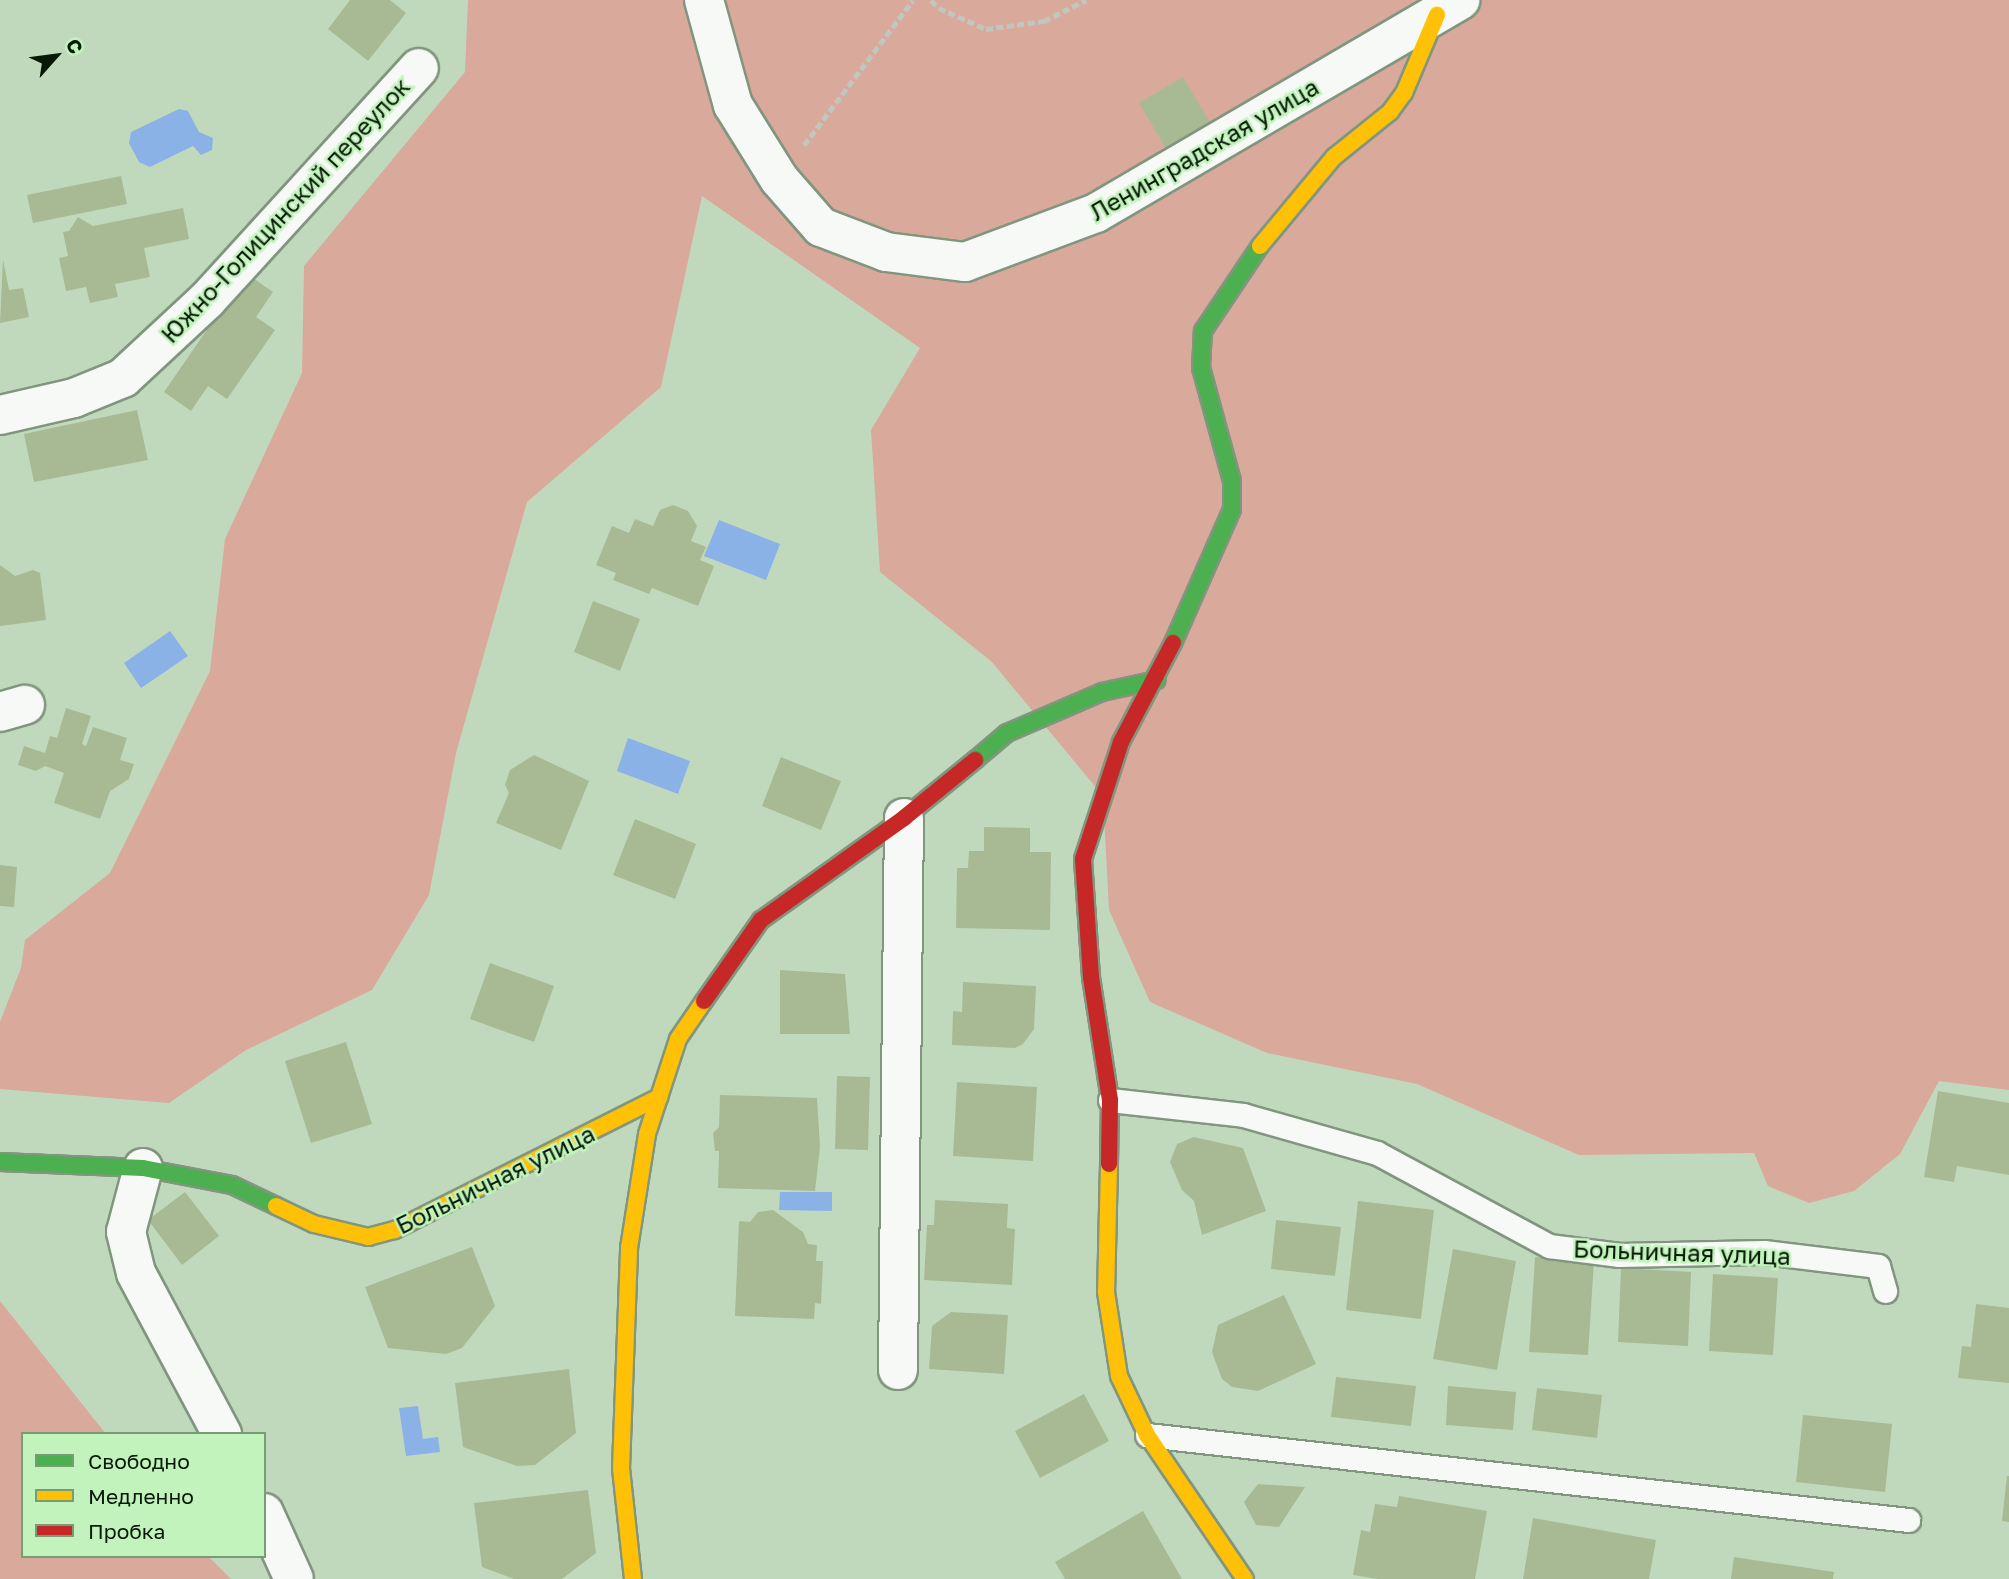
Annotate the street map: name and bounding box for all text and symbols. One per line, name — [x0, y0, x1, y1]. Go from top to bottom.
north arrow — [21, 21, 91, 91]
text: С — [62, 35, 88, 57]
street label: Южно-Голицинский переулок — [155, 72, 415, 348]
street label: Ленинградская улица — [1085, 72, 1323, 226]
street label: Больничная улица — [391, 1118, 599, 1240]
street label: Больничная улица — [1573, 1234, 1791, 1270]
legend — [21, 1432, 266, 1558]
text: Свободно — [88, 1448, 190, 1474]
text: Медленно — [88, 1483, 194, 1509]
text: Пробка — [88, 1518, 166, 1544]

